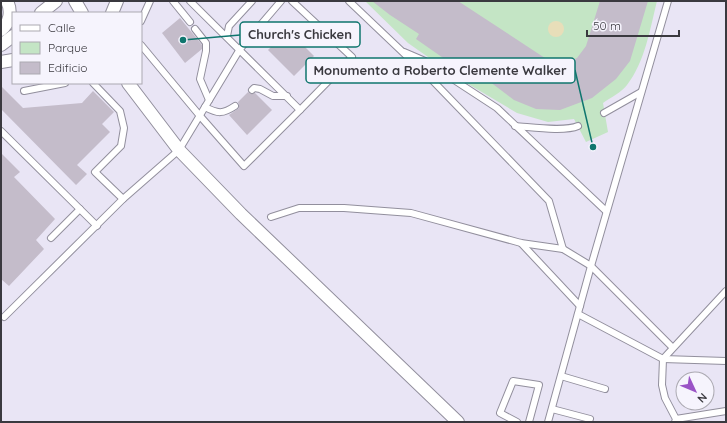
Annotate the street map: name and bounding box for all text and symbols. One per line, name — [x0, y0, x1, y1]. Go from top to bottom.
legend — [12, 12, 142, 84]
scale bar — [587, 12, 679, 38]
text: 50 m — [593, 18, 621, 33]
text: Calle — [48, 20, 76, 35]
callout: Church's Chicken — [240, 22, 360, 47]
text: Church's Chicken — [248, 26, 352, 42]
text: Parque — [48, 40, 88, 55]
callout: Monumento a Roberto Clemente Walker — [306, 58, 575, 83]
text: Edificio — [48, 60, 88, 75]
text: Monumento a Roberto Clemente Walker — [313, 62, 567, 78]
north arrow — [675, 371, 715, 411]
text: N — [694, 390, 710, 406]

